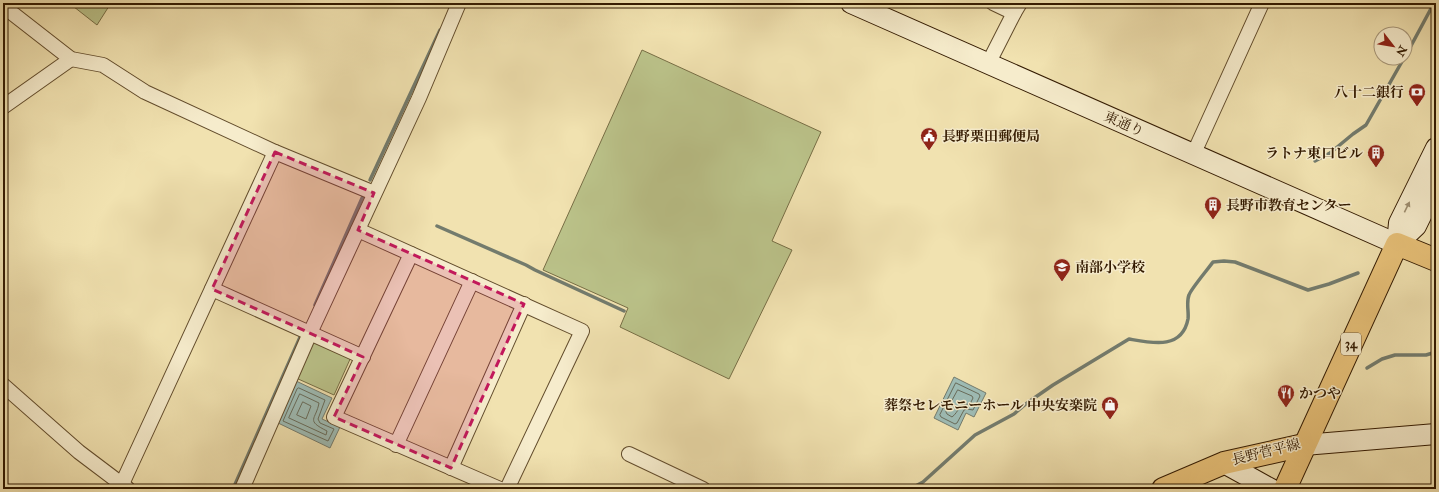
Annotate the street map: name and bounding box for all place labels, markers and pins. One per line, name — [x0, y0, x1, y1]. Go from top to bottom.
bank icon: 八十二銀行 — [1407, 82, 1427, 107]
place label: 八十二銀行 — [1334, 84, 1404, 101]
public building icon: 長野栗田郵便局 — [919, 126, 939, 151]
place label: 長野栗田郵便局 — [942, 128, 1040, 145]
building icon: ラトナ東口ビル — [1366, 143, 1386, 168]
place label: ラトナ東口ビル — [1265, 145, 1363, 162]
building icon: 長野市教育センター — [1203, 195, 1223, 220]
place label: 長野市教育センター — [1226, 197, 1351, 214]
school or university icon: 南部小学校 — [1052, 257, 1072, 282]
place label: 南部小学校 — [1075, 259, 1145, 276]
restaurant icon: かつや — [1276, 383, 1296, 408]
place label: かつや — [1299, 385, 1341, 402]
shop icon: 葬祭セレモニーホール 中央安楽院 — [1100, 395, 1120, 420]
place label: 葬祭セレモニーホール 中央安楽院 — [884, 397, 1097, 414]

